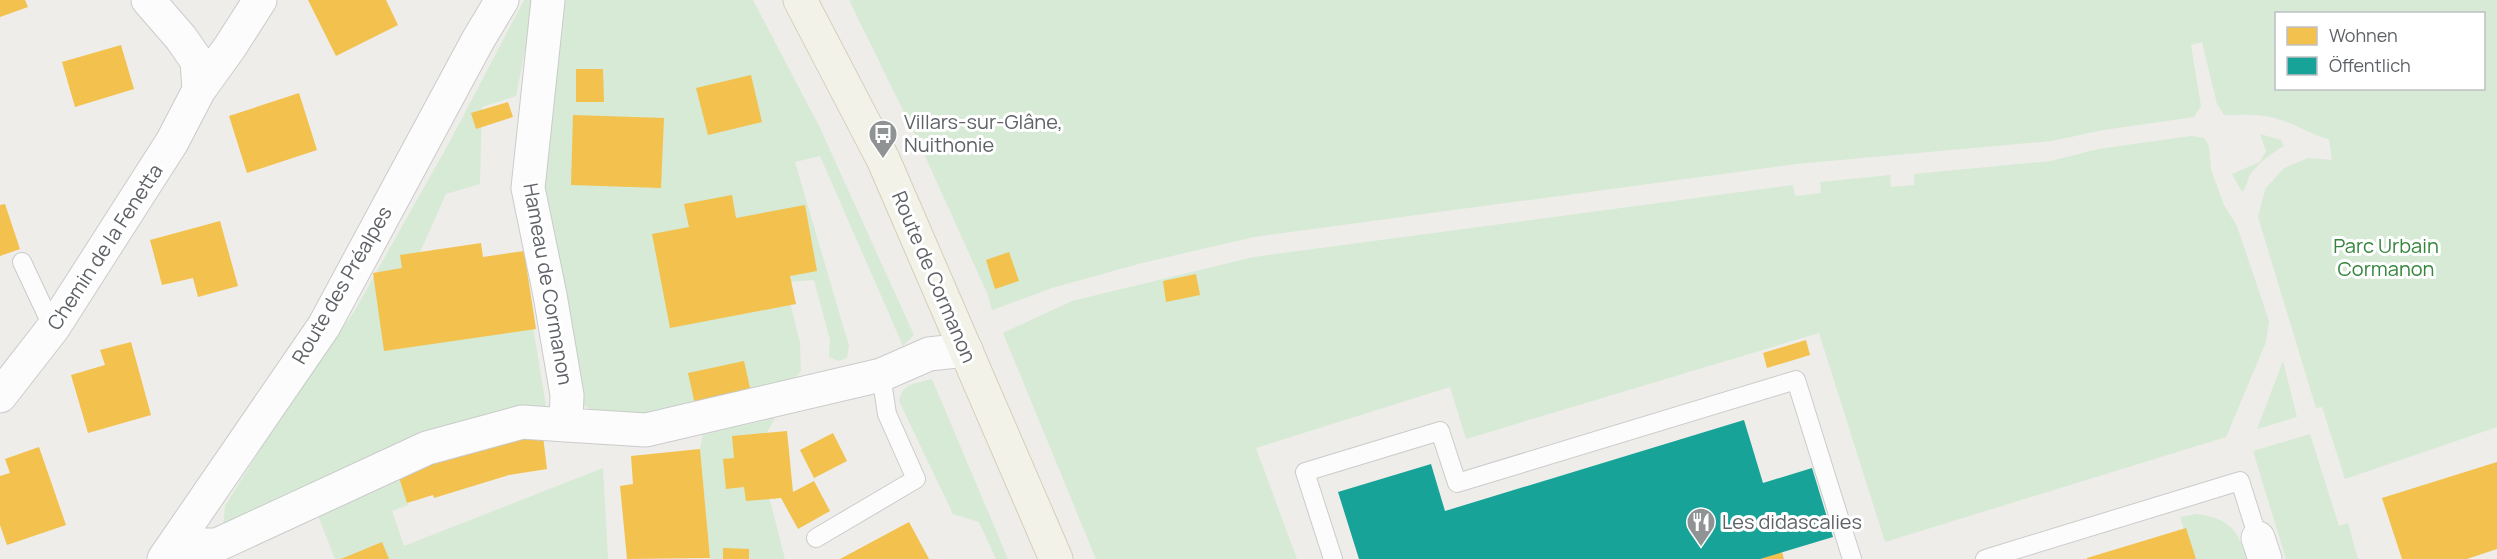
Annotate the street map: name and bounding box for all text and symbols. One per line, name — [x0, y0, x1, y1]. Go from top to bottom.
legend — [2275, 12, 2485, 90]
text: Wohnen — [2329, 23, 2398, 47]
text: Öffentlich — [2329, 53, 2411, 77]
place label: Villars-sur-Glâne, Nuithonie — [904, 108, 1063, 158]
bus stop icon: Villars-sur-Glâne, Nuithonie — [867, 118, 899, 160]
street label: Chemin de la Fenetta — [41, 158, 168, 335]
street label: Hameau de Cormanon — [517, 181, 580, 387]
street label: Route de Cormanon — [886, 187, 983, 367]
street label: Route des Préalpes — [285, 201, 398, 369]
park label: Parc Urbain Cormanon — [2333, 232, 2439, 282]
restaurant icon: Les didascalies — [1685, 506, 1717, 548]
place label: Les didascalies — [1722, 508, 1862, 535]

